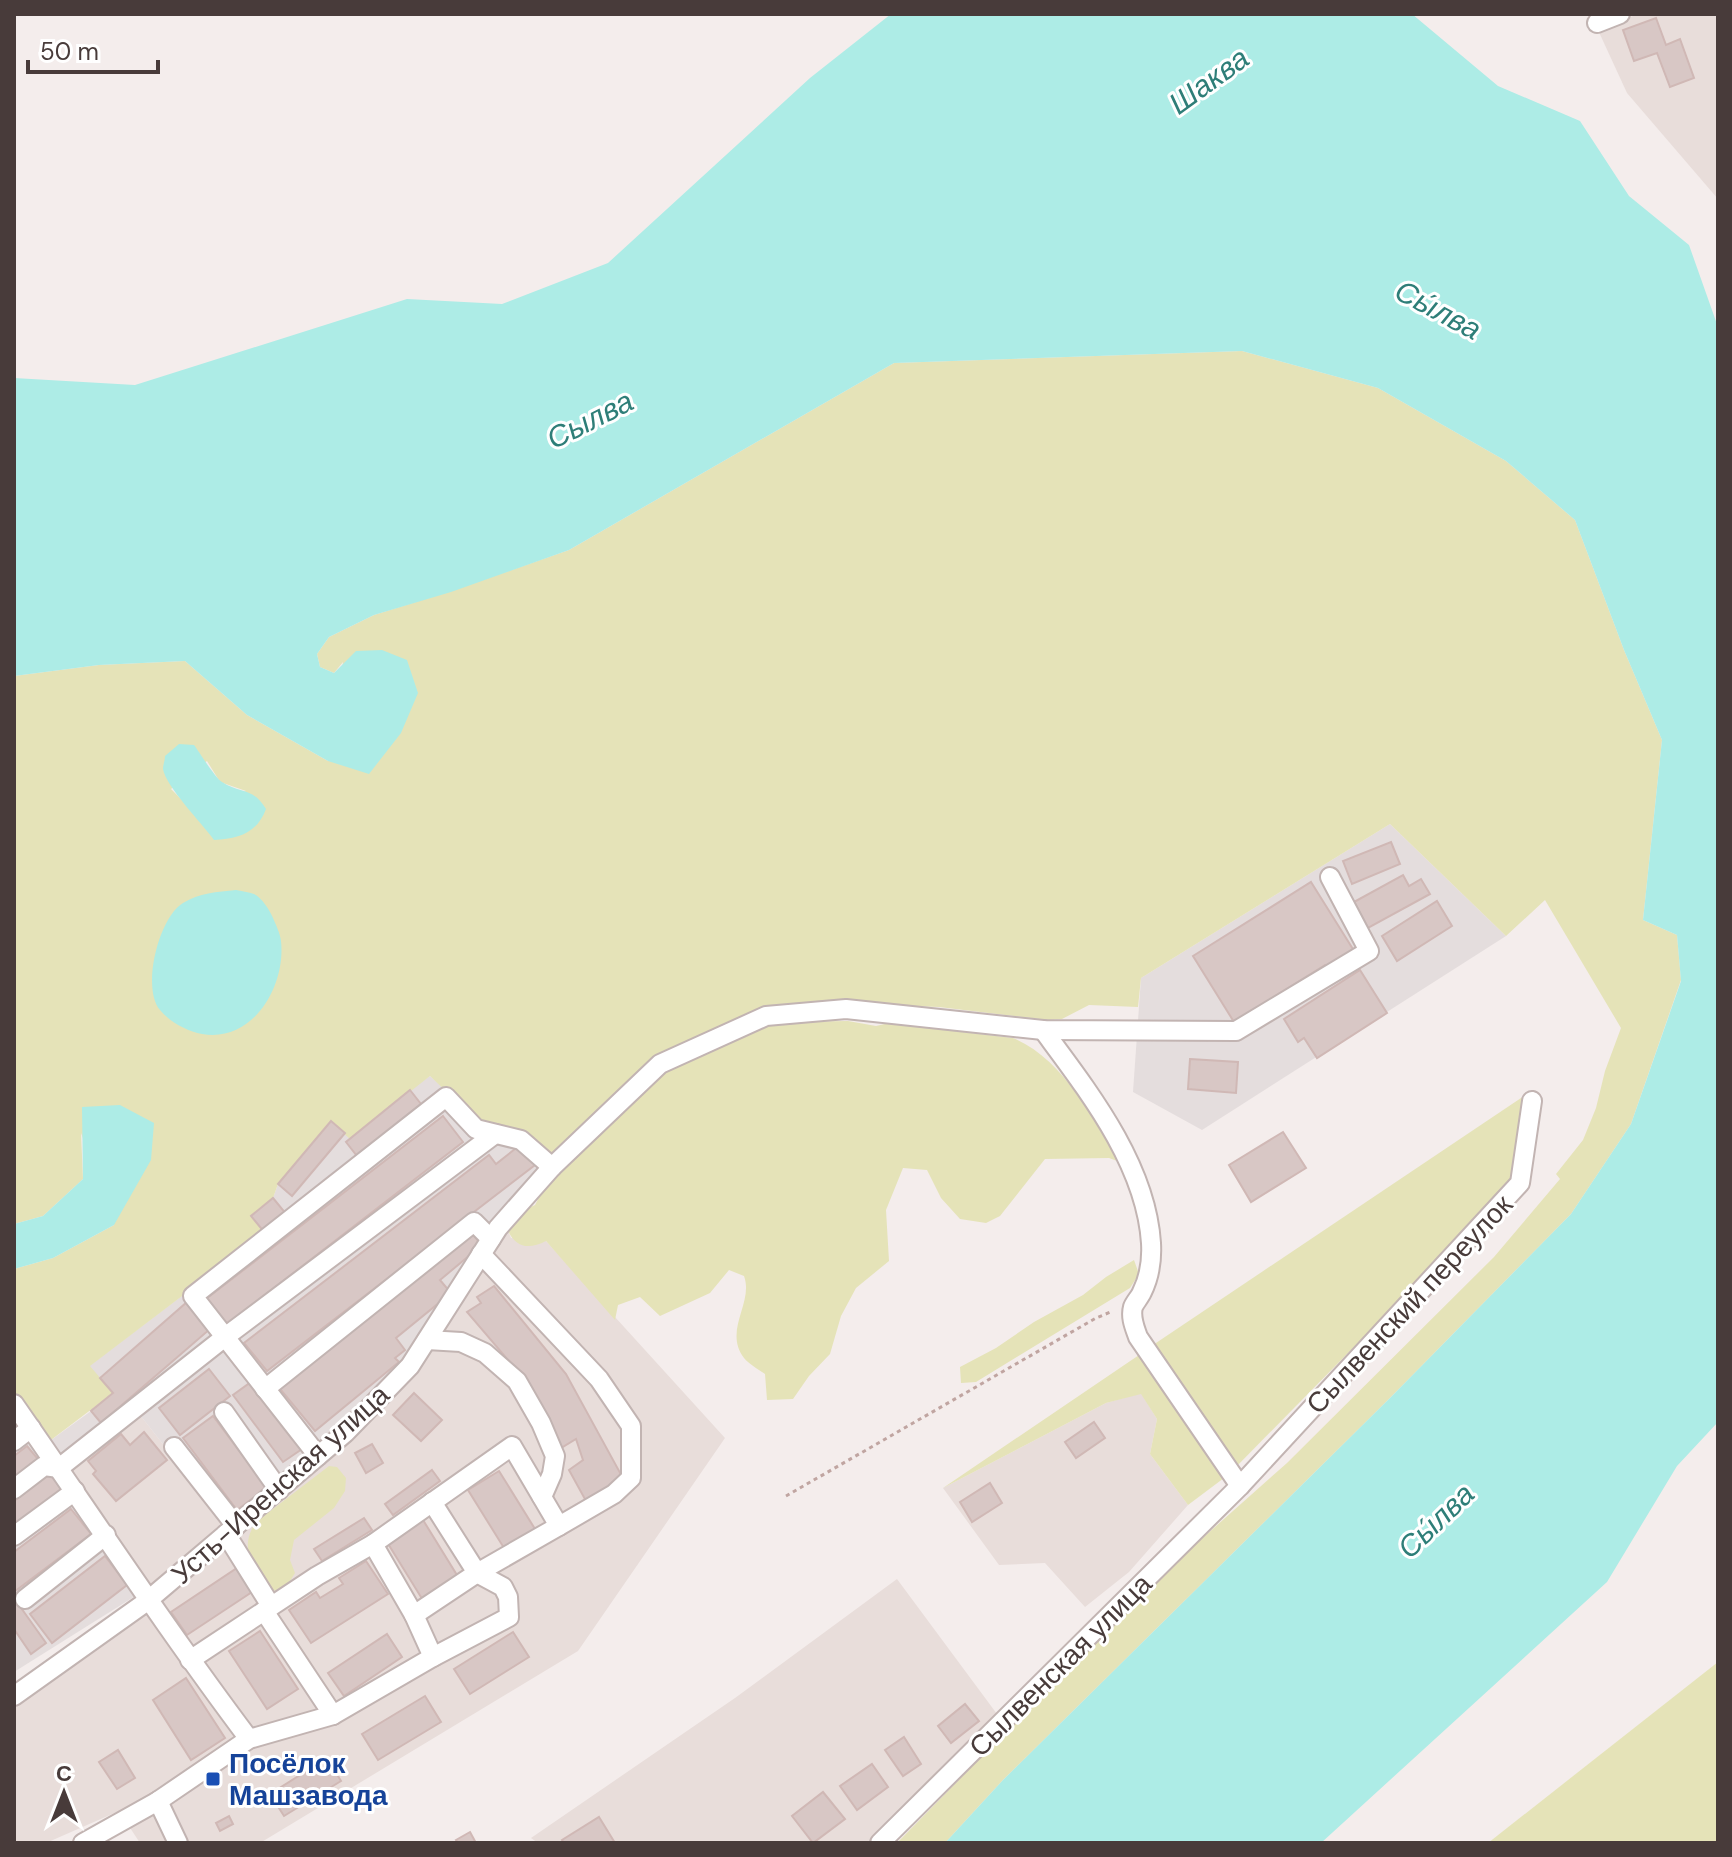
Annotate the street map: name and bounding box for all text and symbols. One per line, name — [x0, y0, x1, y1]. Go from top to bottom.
scale bar — [28, 24, 158, 74]
text: 50 m — [40, 36, 99, 67]
water label: Шаква — [1161, 38, 1257, 123]
water label: Сы́лва — [1388, 271, 1488, 348]
water label: Сылва — [540, 381, 640, 458]
street label: Сылвенский переулок — [1298, 1186, 1521, 1422]
street label: Усть-Иренская улица — [163, 1376, 398, 1592]
water label: Сы́лва — [1389, 1475, 1482, 1567]
street label: Сылвенская улица — [961, 1566, 1160, 1765]
place label: Посёлок Машзавода — [229, 1745, 388, 1814]
north arrow — [24, 1753, 104, 1833]
text: С — [56, 1759, 72, 1788]
marker: Посёлок Машзавода — [204, 1770, 222, 1788]

